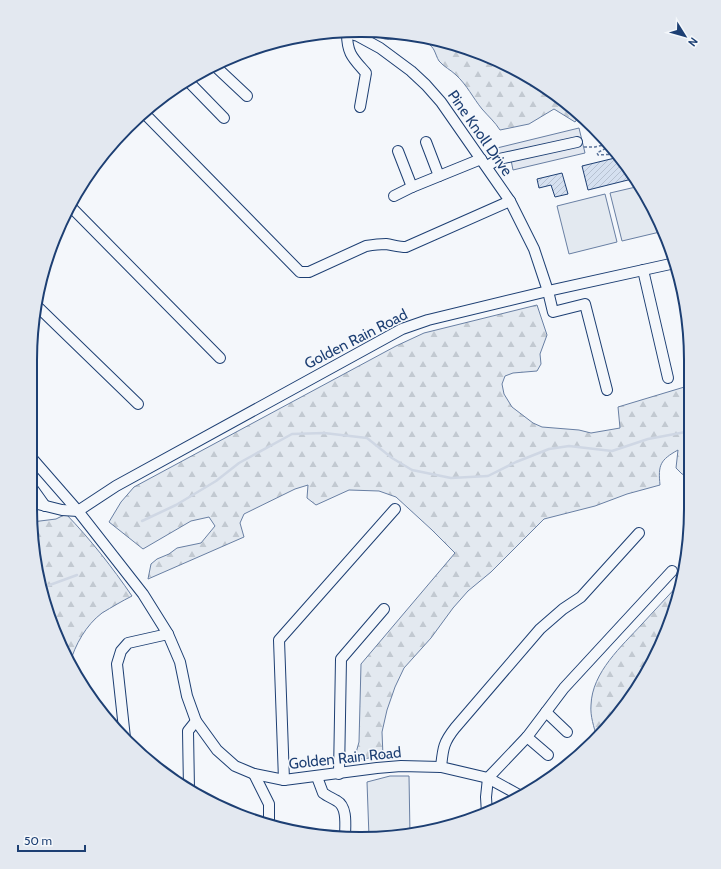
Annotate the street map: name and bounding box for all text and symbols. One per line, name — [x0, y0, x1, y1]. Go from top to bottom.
north arrow — [665, 16, 705, 56]
text: N — [685, 35, 701, 49]
street label: Pine Knoll Drive — [444, 87, 516, 180]
street label: Golden Rain Road — [302, 305, 410, 373]
street label: Golden Rain Road — [288, 743, 402, 773]
scale bar — [18, 827, 85, 853]
text: 50 m — [24, 833, 52, 848]

